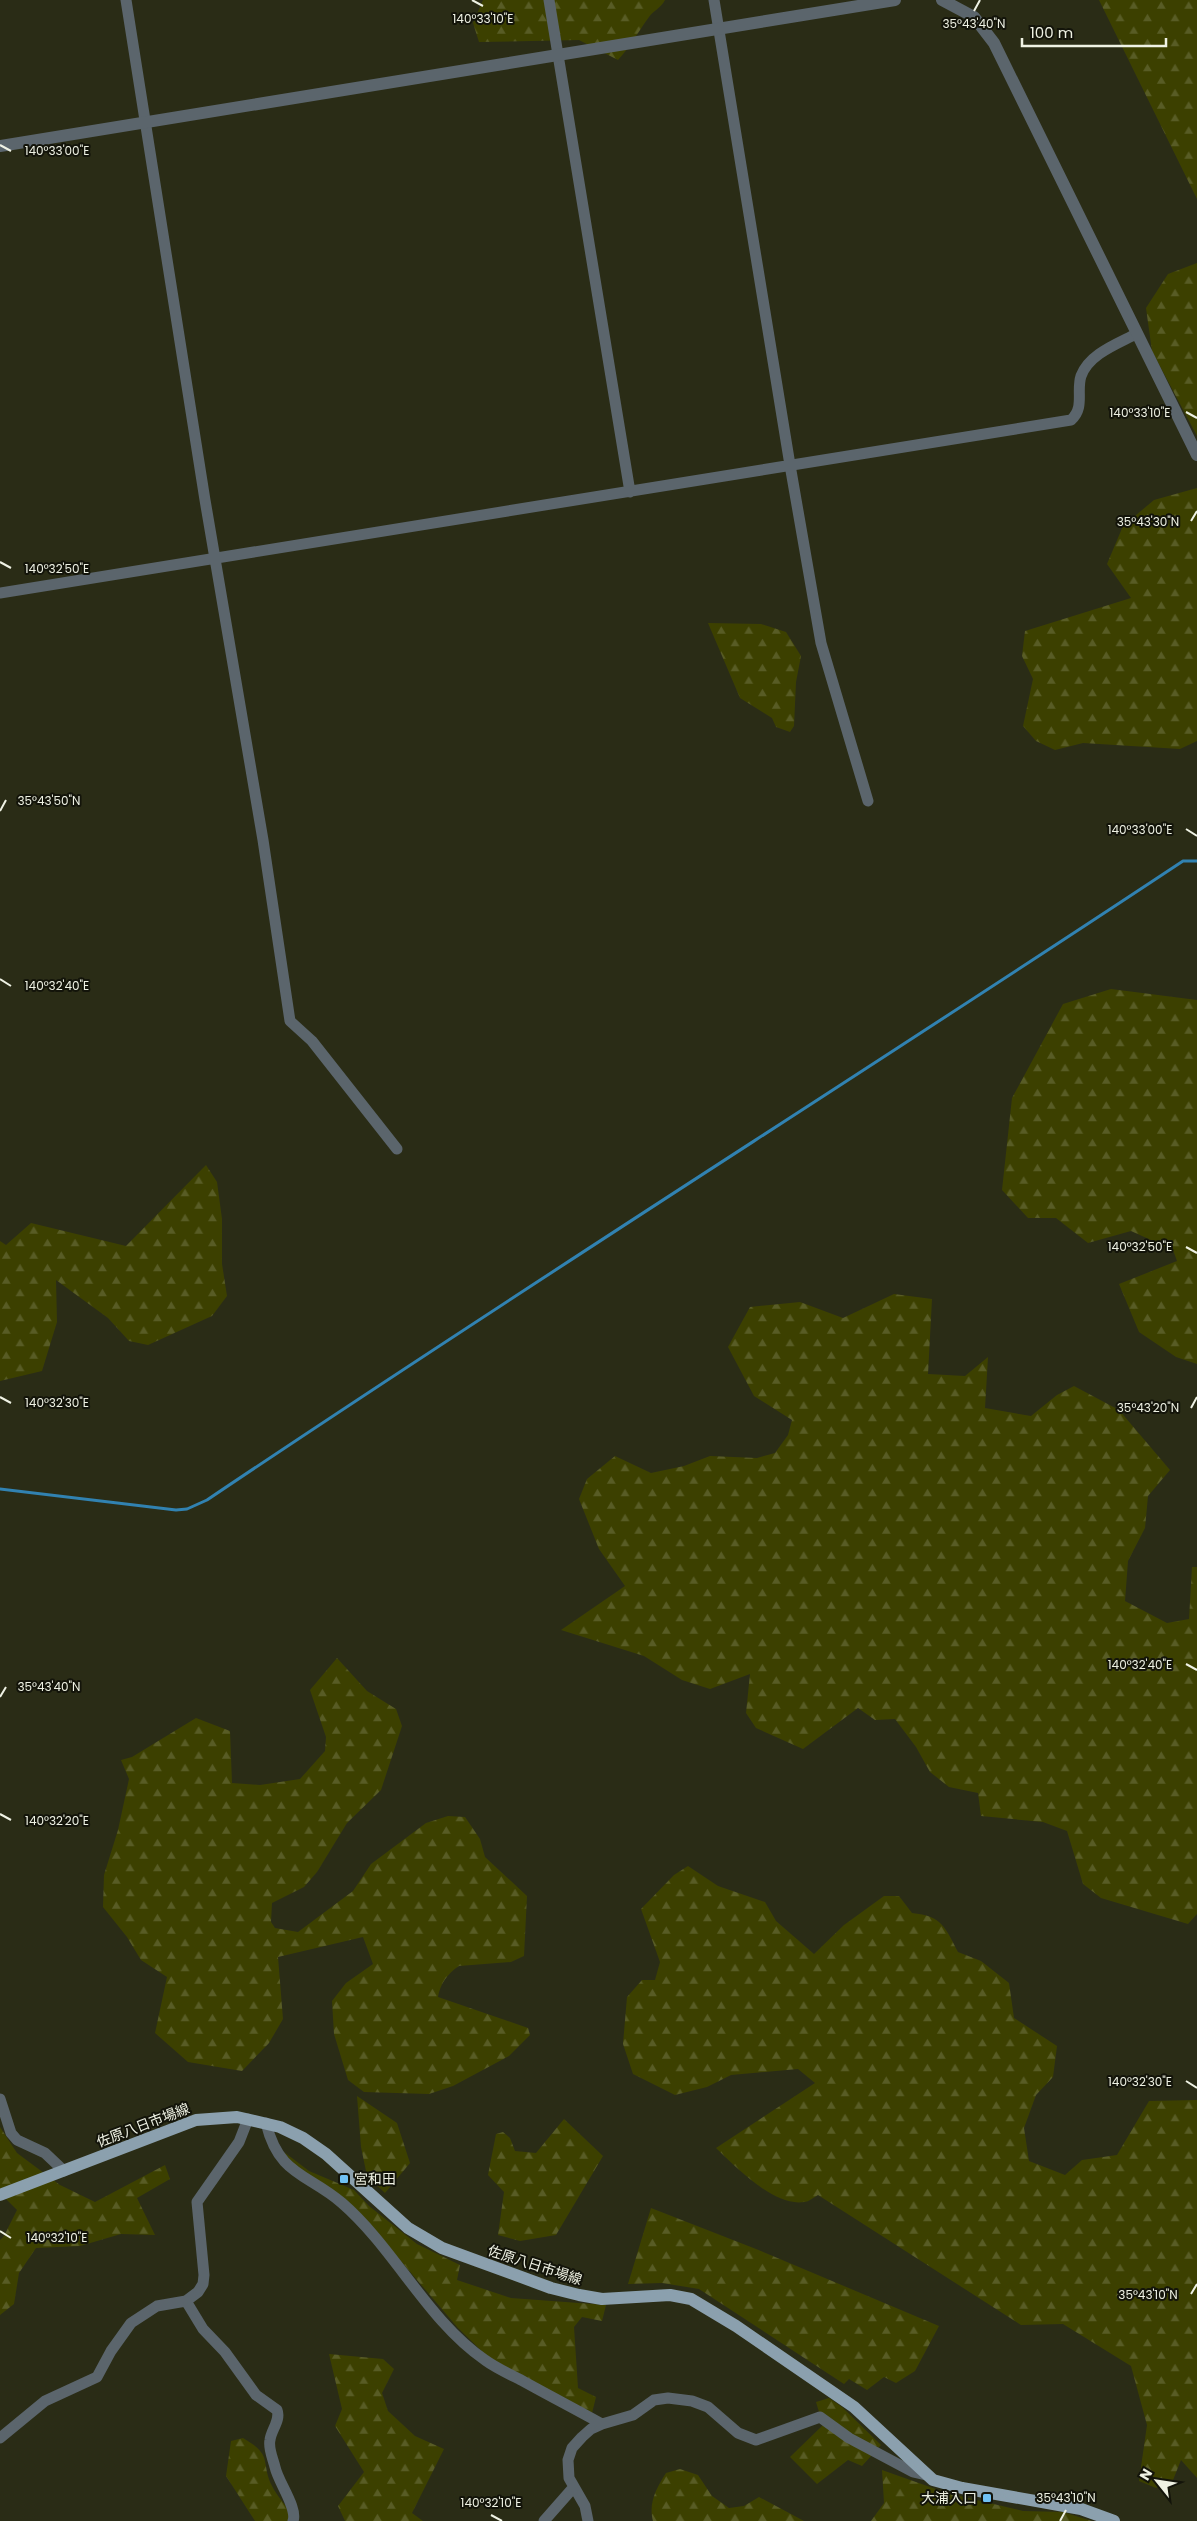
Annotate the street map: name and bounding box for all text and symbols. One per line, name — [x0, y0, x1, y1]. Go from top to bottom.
text: 140°33'10"E — [453, 10, 513, 27]
text: 35°43'40"N — [942, 15, 1006, 32]
scale bar — [1022, 15, 1166, 47]
text: 100 m — [1030, 22, 1073, 43]
text: 140°33'00"E — [25, 142, 89, 159]
text: 140°33'10"E — [1110, 404, 1170, 421]
text: 35°43'30"N — [1117, 513, 1179, 530]
text: 140°32'50"E — [25, 560, 89, 577]
text: 35°43'50"N — [17, 792, 81, 809]
text: 140°33'00"E — [1108, 821, 1172, 838]
text: 140°32'40"E — [25, 977, 89, 994]
text: 140°32'50"E — [1108, 1238, 1172, 1255]
text: 140°32'30"E — [25, 1394, 89, 1411]
text: 35°43'20"N — [1117, 1399, 1179, 1416]
text: 140°32'40"E — [1108, 1656, 1172, 1673]
text: 35°43'40"N — [17, 1678, 81, 1695]
text: 140°32'20"E — [25, 1812, 89, 1829]
text: 140°32'30"E — [1108, 2073, 1172, 2090]
street label: 佐原八日市場線 — [94, 2098, 192, 2152]
place label: 宮和田 — [354, 2169, 396, 2189]
marker: 宮和田 — [338, 2173, 350, 2185]
text: 140°32'10"E — [27, 2229, 87, 2246]
street label: 佐原八日市場線 — [485, 2240, 585, 2290]
text: 35°43'10"N — [1118, 2286, 1178, 2303]
north arrow — [1132, 2456, 1182, 2506]
text: N — [1134, 2465, 1157, 2484]
place label: 大浦入口 — [921, 2488, 977, 2508]
text: 35°43'10"N — [1036, 2489, 1096, 2506]
marker: 大浦入口 — [981, 2492, 993, 2504]
text: 140°32'10"E — [461, 2494, 521, 2511]

